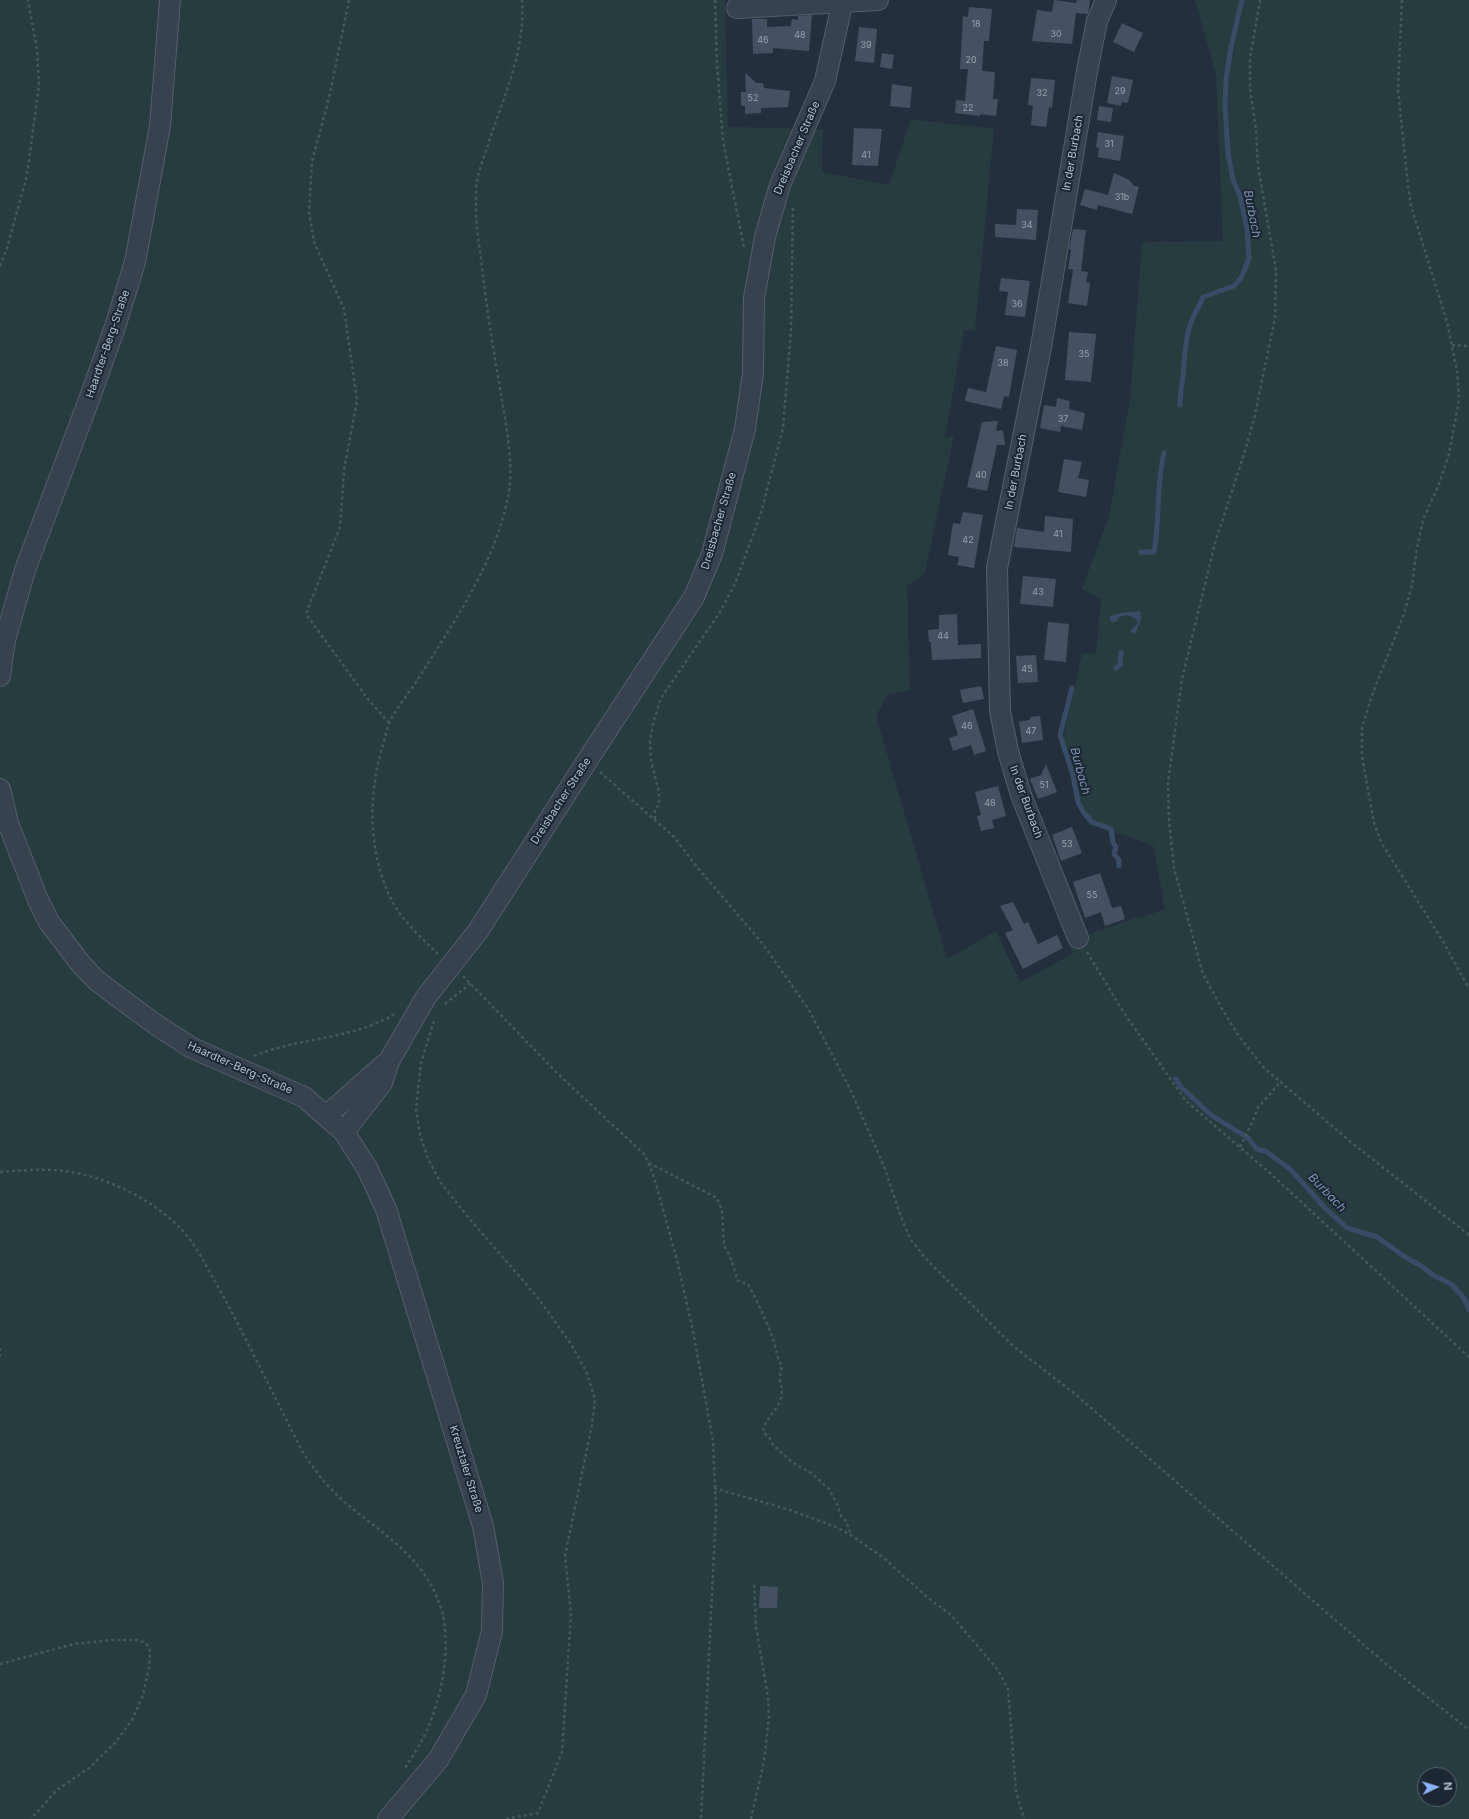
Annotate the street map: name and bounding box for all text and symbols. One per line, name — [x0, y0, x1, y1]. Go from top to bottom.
house number: 18 — [971, 19, 981, 29]
house number: 30 — [1050, 29, 1062, 39]
house number: 48 — [794, 30, 806, 40]
house number: 46 — [757, 35, 769, 45]
house number: 39 — [860, 40, 872, 50]
house number: 20 — [965, 55, 977, 65]
house number: 29 — [1114, 86, 1126, 96]
house number: 32 — [1036, 88, 1048, 98]
house number: 52 — [748, 93, 758, 103]
street label: Dreisbacher Straße — [771, 99, 823, 197]
house number: 22 — [963, 103, 973, 113]
street label: In der Burbach — [1060, 114, 1086, 192]
house number: 31 — [1104, 139, 1114, 149]
house number: 41 — [861, 150, 871, 160]
water label: Burbach — [1240, 189, 1264, 239]
house number: 31b — [1115, 192, 1129, 202]
house number: 34 — [1021, 220, 1033, 230]
street label: Haardter-Berg-Straße — [83, 288, 133, 400]
house number: 36 — [1011, 299, 1023, 309]
house number: 35 — [1078, 349, 1090, 359]
house number: 38 — [997, 358, 1009, 368]
house number: 37 — [1058, 414, 1068, 424]
street label: In der Burbach — [1002, 433, 1030, 511]
house number: 40 — [975, 470, 987, 480]
street label: Dreisbacher Straße — [699, 471, 739, 571]
house number: 41 — [1053, 529, 1063, 539]
house number: 42 — [962, 535, 974, 545]
house number: 43 — [1032, 587, 1044, 597]
house number: 44 — [937, 631, 949, 641]
house number: 45 — [1021, 664, 1033, 674]
house number: 46 — [961, 721, 973, 731]
house number: 47 — [1026, 726, 1036, 736]
water label: Burbach — [1067, 746, 1093, 796]
street label: Dreisbacher Straße — [528, 755, 594, 847]
street label: In der Burbach — [1007, 764, 1045, 840]
house number: 51 — [1039, 780, 1049, 790]
house number: 48 — [984, 798, 996, 808]
house number: 53 — [1061, 839, 1073, 849]
house number: 55 — [1087, 890, 1097, 900]
street label: Haardter-Berg-Straße — [185, 1039, 295, 1097]
water label: Burbach — [1305, 1171, 1349, 1215]
street label: Kreuztaler Straße — [446, 1424, 486, 1514]
north arrow — [1417, 1767, 1457, 1807]
text: N — [1441, 1782, 1455, 1791]

